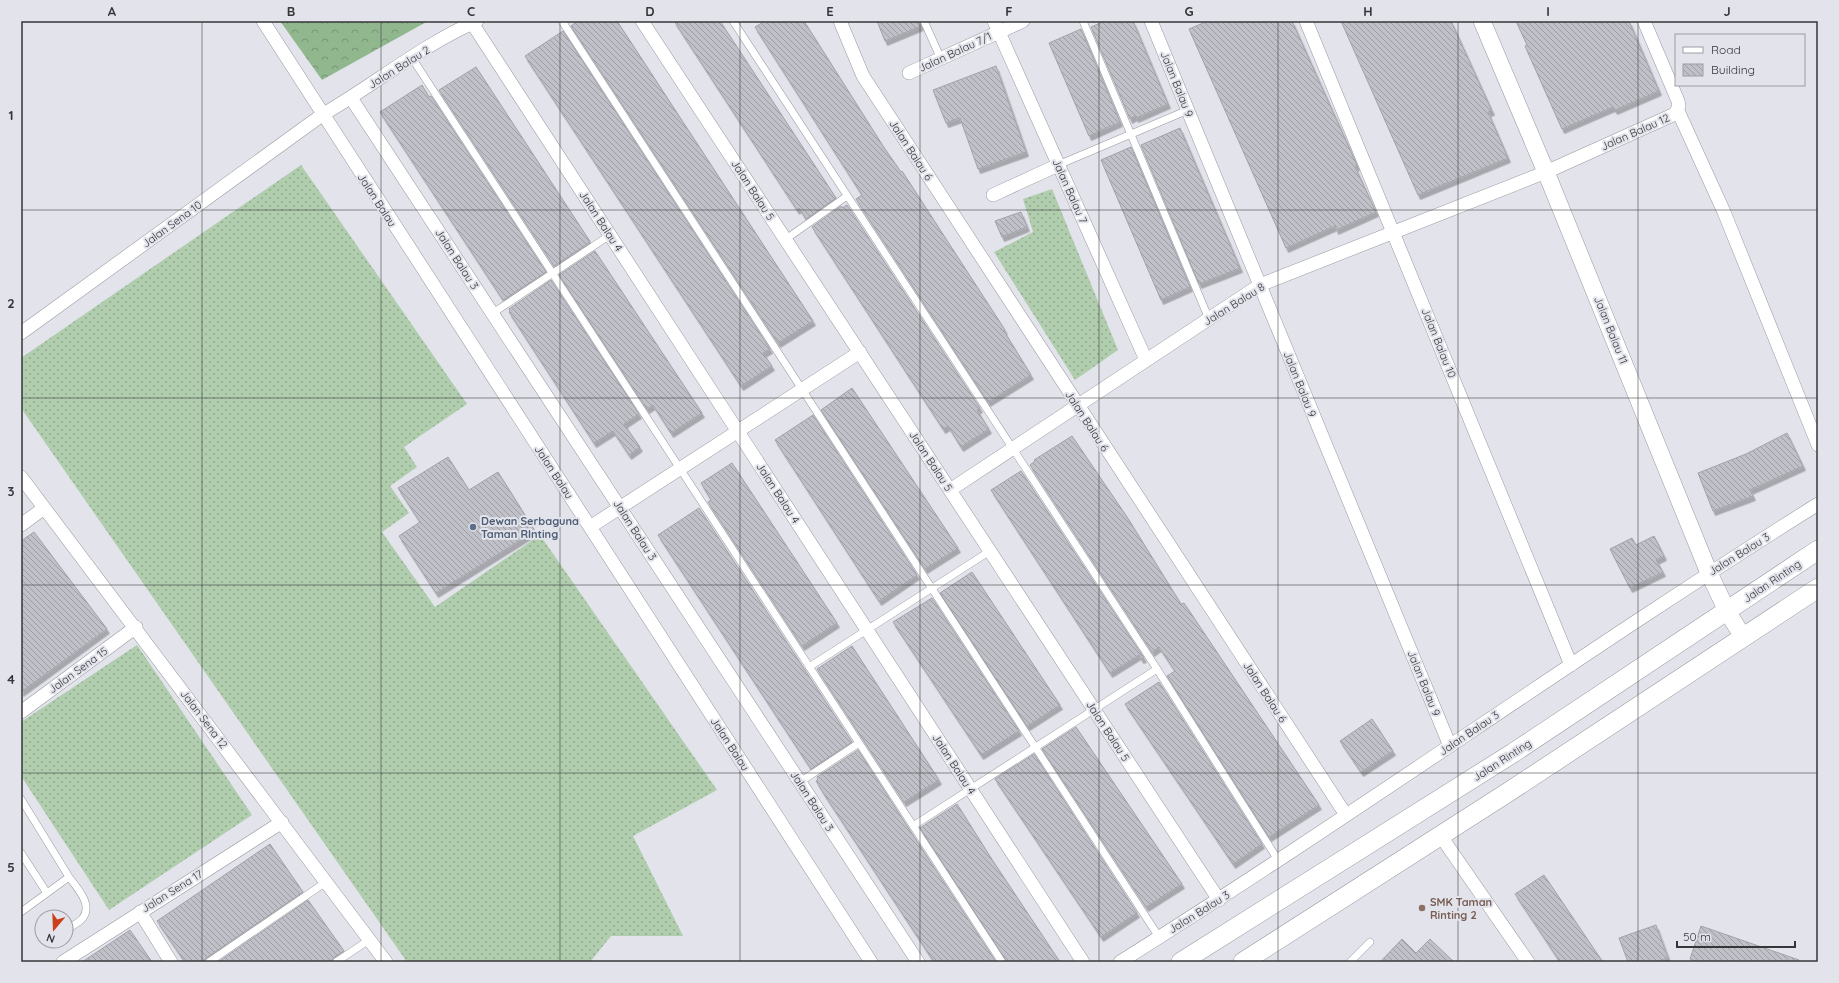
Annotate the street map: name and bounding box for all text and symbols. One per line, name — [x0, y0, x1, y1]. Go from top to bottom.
text: A — [108, 3, 117, 19]
text: B — [287, 3, 295, 19]
text: C — [467, 3, 475, 19]
text: D — [645, 3, 655, 19]
text: E — [826, 3, 834, 19]
text: F — [1005, 3, 1013, 19]
text: G — [1184, 3, 1194, 19]
text: H — [1363, 3, 1373, 19]
text: I — [1546, 3, 1550, 19]
text: J — [1723, 3, 1731, 19]
street label: Jalan Balau 7/1 — [916, 29, 994, 75]
legend — [1675, 34, 1805, 86]
text: Road — [1711, 42, 1741, 57]
street label: Jalan Balau 2 — [366, 43, 432, 91]
street label: Jalan Balau 9 — [1157, 49, 1197, 119]
text: Building — [1711, 62, 1755, 77]
text: 1 — [8, 107, 14, 123]
street label: Jalan Balau 12 — [1598, 111, 1672, 153]
street label: Jalan Balau 6 — [886, 117, 936, 183]
street label: Jalan Balau 7 — [1050, 156, 1091, 226]
street label: Jalan Balau 5 — [728, 157, 778, 223]
street label: Jalan Balau — [355, 171, 399, 229]
street label: Jalan Balau 4 — [576, 188, 626, 254]
street label: Jalan Sena 10 — [139, 198, 205, 250]
street label: Jalan Balau 3 — [432, 226, 482, 292]
street label: Jalan Balau 8 — [1201, 280, 1267, 328]
street label: Jalan Balau 11 — [1591, 294, 1631, 366]
text: 2 — [7, 295, 15, 311]
street label: Jalan Balau 10 — [1419, 306, 1459, 380]
street label: Jalan Balau 9 — [1280, 349, 1320, 419]
street label: Jalan Balau 6 — [1062, 388, 1112, 454]
street label: Jalan Balau 5 — [906, 428, 956, 494]
street label: Jalan Balau — [532, 443, 576, 501]
street label: Jalan Balau 4 — [753, 460, 803, 526]
text: 3 — [8, 483, 15, 499]
street label: Jalan Balau 3 — [610, 497, 660, 563]
place label: Dewan Serbaguna Taman RInting — [481, 514, 579, 541]
marker: Dewan Serbaguna Taman RInting — [468, 522, 478, 532]
street label: Jalan Balau 3 — [1706, 530, 1772, 578]
street label: Jalan Rinting — [1740, 556, 1804, 606]
street label: Jalan Sena 15 — [46, 644, 110, 696]
street label: Jalan Balau 9 — [1404, 648, 1444, 718]
street label: Jalan Balau 6 — [1240, 659, 1290, 725]
text: 4 — [7, 671, 15, 687]
street label: Jalan Sena 12 — [177, 687, 231, 751]
street label: Jalan Balau 5 — [1083, 698, 1133, 764]
street label: Jalan Balau 3 — [1436, 708, 1502, 758]
street label: Jalan Balau — [708, 715, 752, 773]
street label: Jalan Balau 4 — [929, 731, 979, 797]
street label: Jalan Rinting — [1470, 736, 1534, 784]
street label: Jalan Balau 3 — [787, 768, 837, 834]
text: 5 — [7, 859, 15, 875]
street label: Jalan Sena 17 — [139, 866, 206, 915]
street label: Jalan Balau 3 — [1166, 888, 1232, 936]
place label: SMK Taman Rinting 2 — [1430, 895, 1492, 922]
marker: SMK Taman Rinting 2 — [1417, 903, 1427, 913]
north arrow — [34, 909, 74, 949]
scale bar — [1677, 923, 1795, 949]
text: 50 m — [1683, 929, 1711, 944]
text: N — [45, 931, 57, 946]

